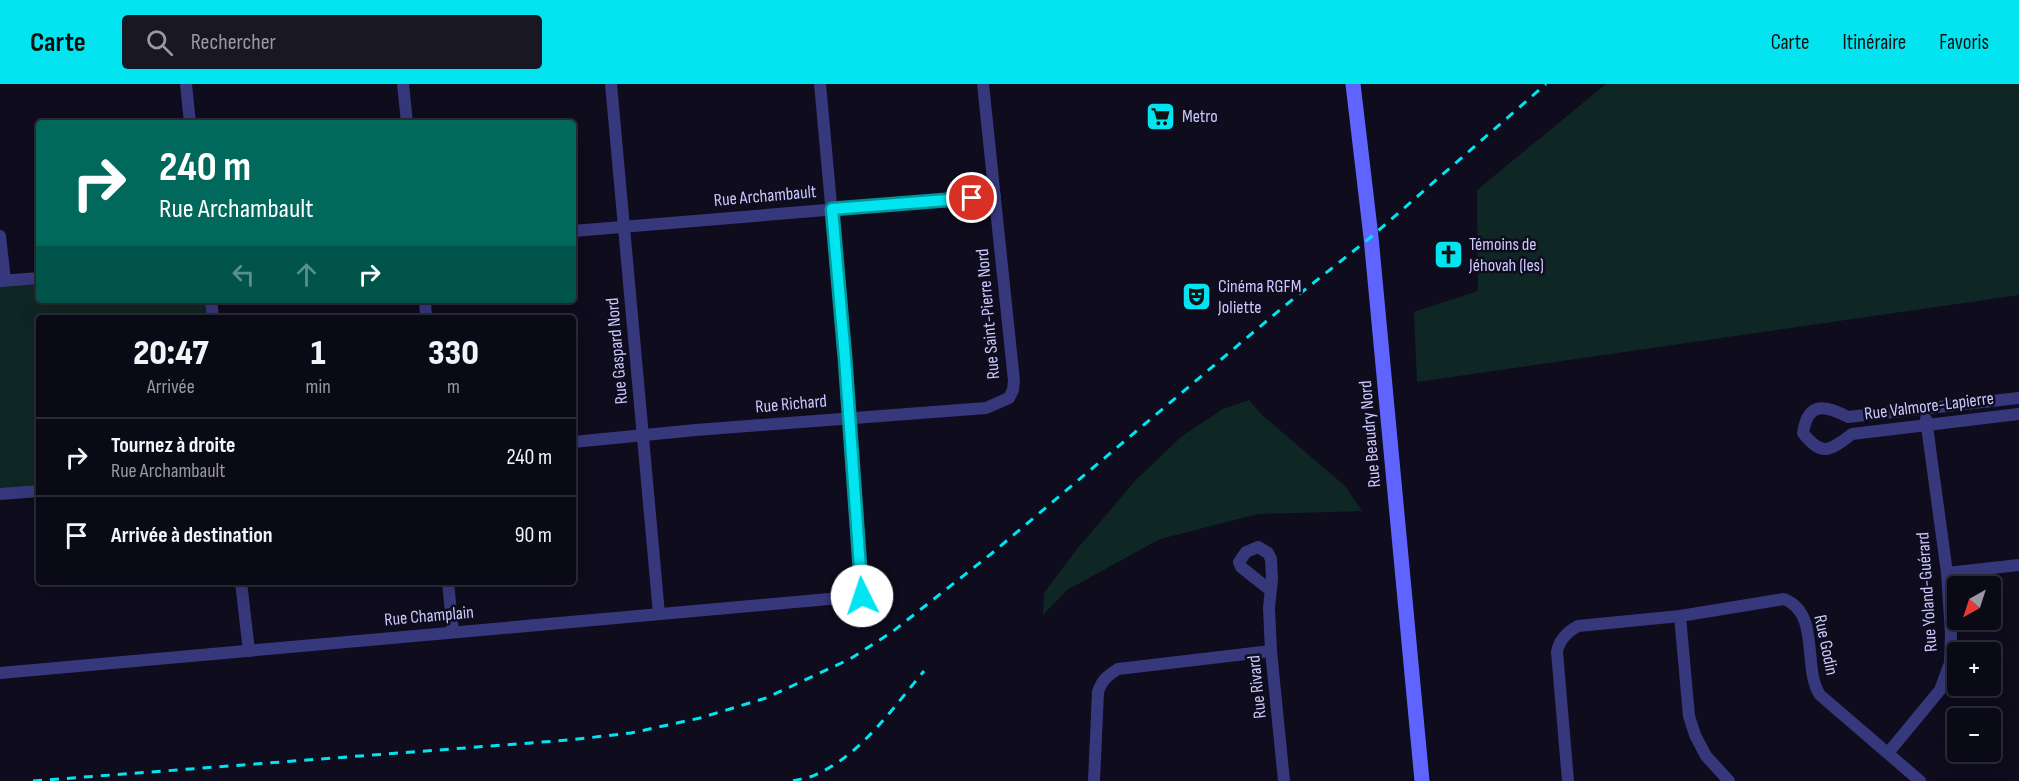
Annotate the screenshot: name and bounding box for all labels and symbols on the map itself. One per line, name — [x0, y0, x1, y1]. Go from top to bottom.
supermarket icon: Metro — [1145, 100, 1177, 132]
place label: Metro — [1182, 106, 1218, 127]
pin — [946, 172, 997, 223]
street label: Rue Archambault — [713, 181, 818, 211]
place label: Témoins de Jéhovah (les) — [1468, 234, 1544, 276]
church icon: Témoins de Jéhovah (les) — [1432, 238, 1464, 270]
street label: Rue Saint-Pierre Nord — [972, 248, 1004, 380]
place label: Cinéma RGFM Joliette — [1217, 276, 1301, 318]
theatre icon: Cinéma RGFM Joliette — [1181, 280, 1213, 312]
street label: Rue Gaspard Nord — [602, 297, 632, 405]
street label: Rue Beaudry Nord — [1355, 380, 1385, 488]
street label: Rue Valmore-Lapierre — [1863, 388, 1995, 424]
street label: Rue Richard — [754, 390, 828, 418]
street label: Rue Yoland-Guérard — [1912, 531, 1942, 653]
position arrow — [830, 564, 894, 628]
north arrow — [1947, 576, 2001, 630]
street label: Rue Champlain — [383, 602, 475, 630]
street label: Rue Godin — [1809, 613, 1843, 677]
street label: Rue Rivard — [1243, 654, 1271, 720]

